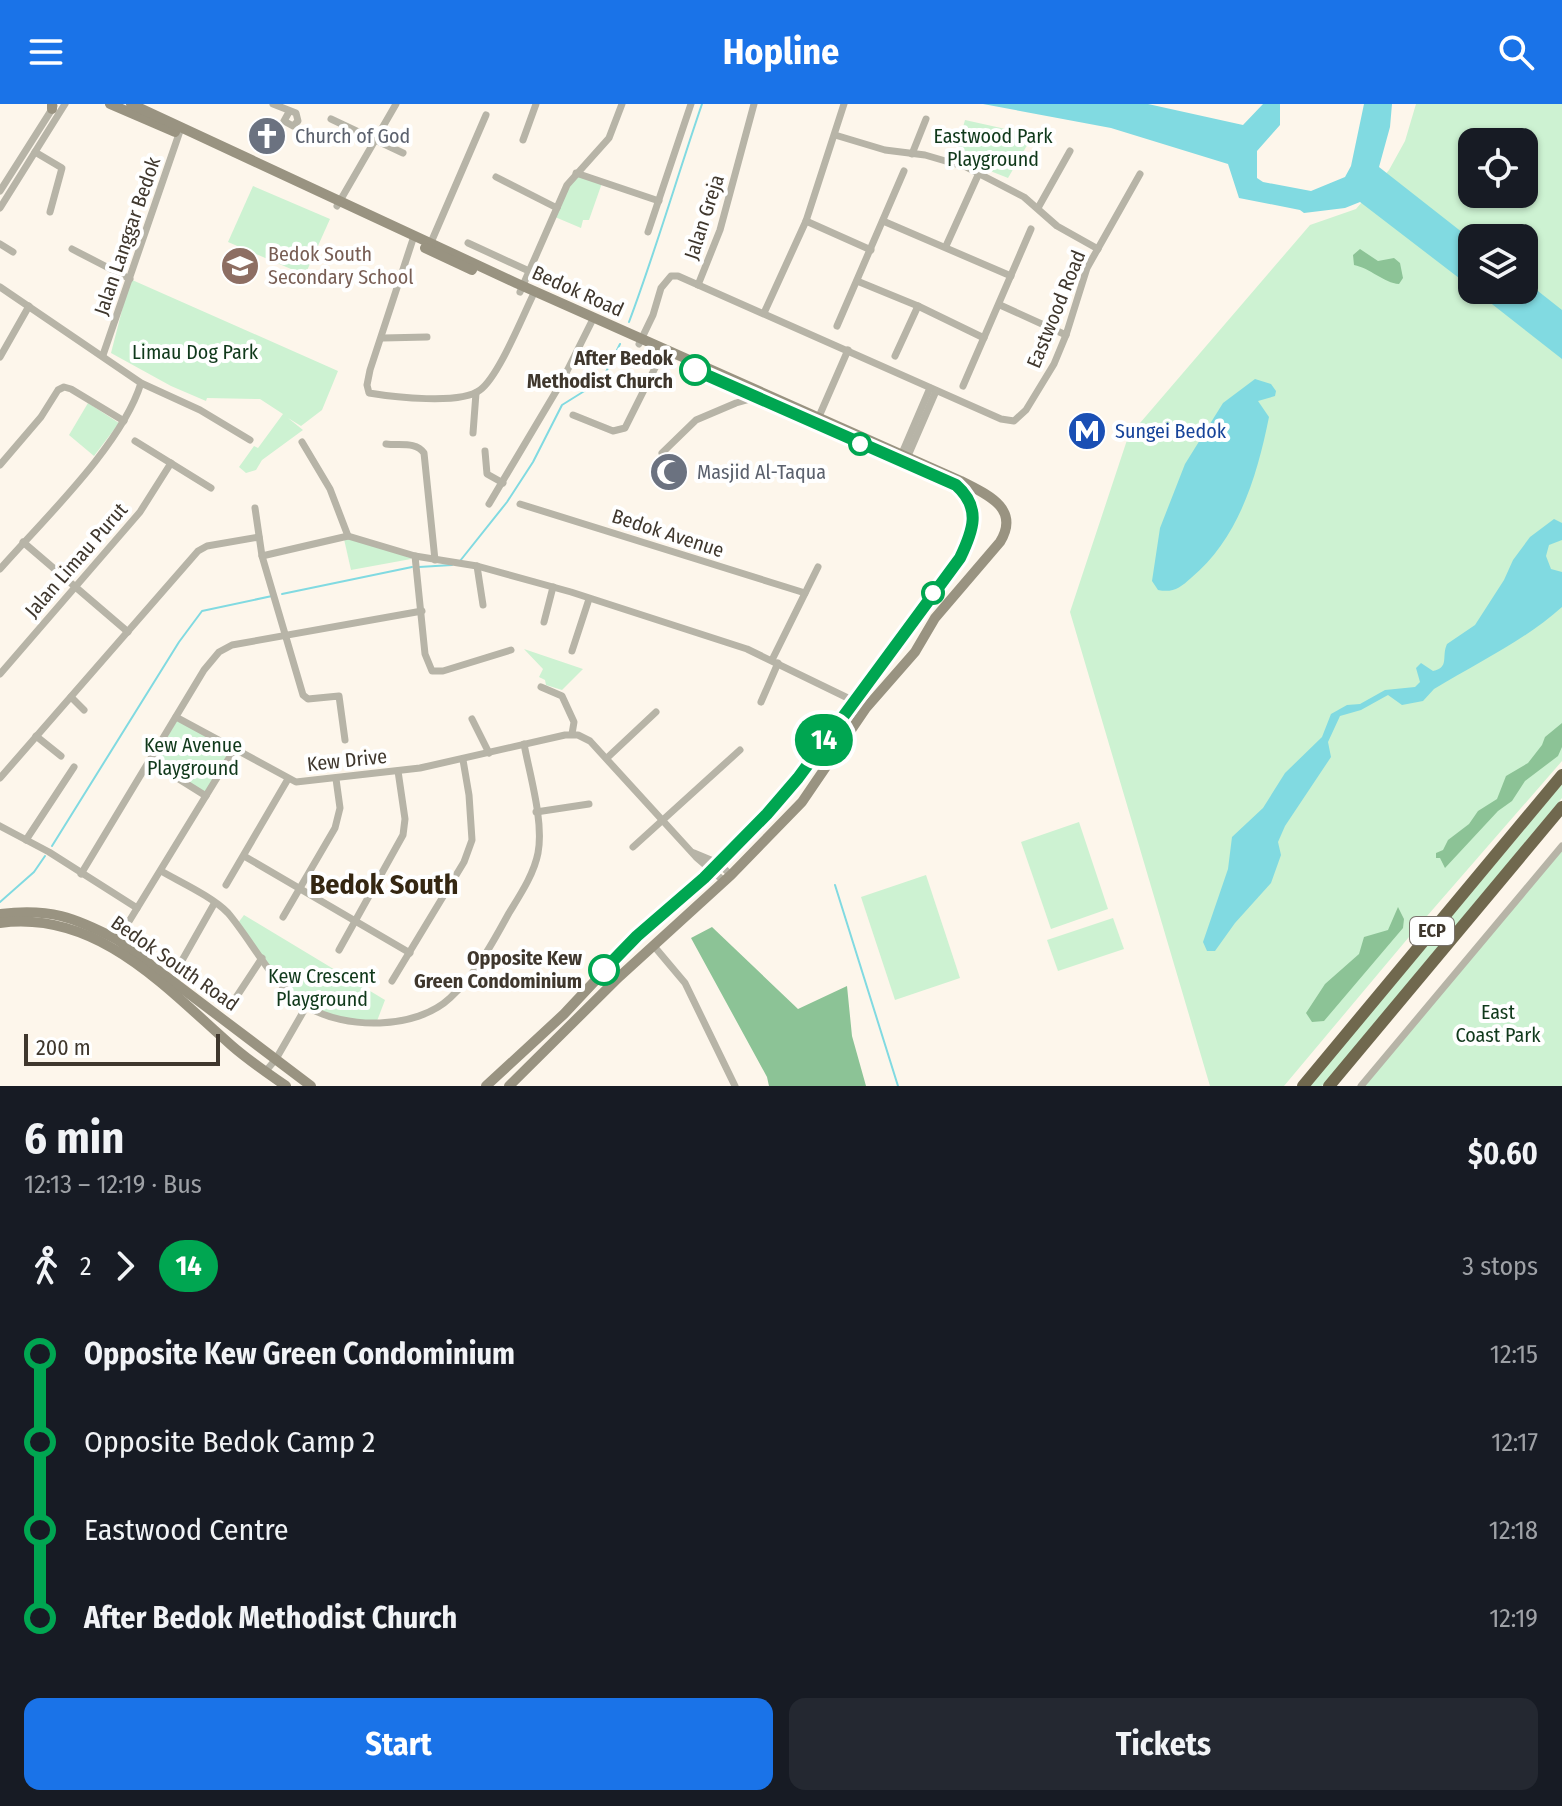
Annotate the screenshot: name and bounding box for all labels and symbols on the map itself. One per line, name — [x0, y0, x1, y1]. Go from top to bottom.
church icon: Church of God — [246, 115, 288, 157]
place label: Church of God — [295, 124, 410, 148]
park label: Eastwood Park Playground — [934, 124, 1053, 171]
street label: Jalan Langgar Bedok — [89, 153, 166, 318]
street label: Jalan Greja — [679, 171, 729, 263]
place label: Bedok South Secondary School — [268, 242, 414, 289]
school or university icon: Bedok South Secondary School — [219, 245, 261, 287]
street label: Eastwood Road — [1021, 247, 1091, 371]
street label: Bedok Road — [529, 260, 627, 322]
park label: Limau Dog Park — [132, 340, 259, 364]
place label: After Bedok Methodist Church — [527, 346, 674, 393]
marker: After Bedok Methodist Church — [680, 355, 710, 385]
metro station icon: Sungei Bedok — [1066, 410, 1108, 452]
place label: Sungei Bedok — [1115, 419, 1227, 443]
unlabelled marker — [849, 433, 871, 455]
mosque icon: Masjid Al-Taqua — [648, 451, 690, 493]
place label: Masjid Al-Taqua — [697, 460, 826, 484]
street label: Jalan Limau Purut — [20, 497, 133, 622]
street label: Bedok Avenue — [609, 504, 727, 562]
unlabelled marker — [922, 582, 944, 604]
line badge: 14 — [788, 714, 860, 766]
park label: Kew Avenue Playground — [144, 733, 242, 780]
street label: Kew Drive — [306, 744, 388, 776]
district label: Bedok South — [310, 868, 458, 901]
street label: Bedok South Road — [107, 910, 243, 1016]
road number: ECP — [1410, 917, 1454, 945]
place label: Opposite Kew Green Condominium — [414, 946, 582, 993]
marker: Opposite Kew Green Condominium — [589, 955, 619, 985]
park label: Kew Crescent Playground — [268, 964, 376, 1011]
park label: East Coast Park — [1455, 1000, 1541, 1047]
scale bar — [24, 1030, 220, 1066]

